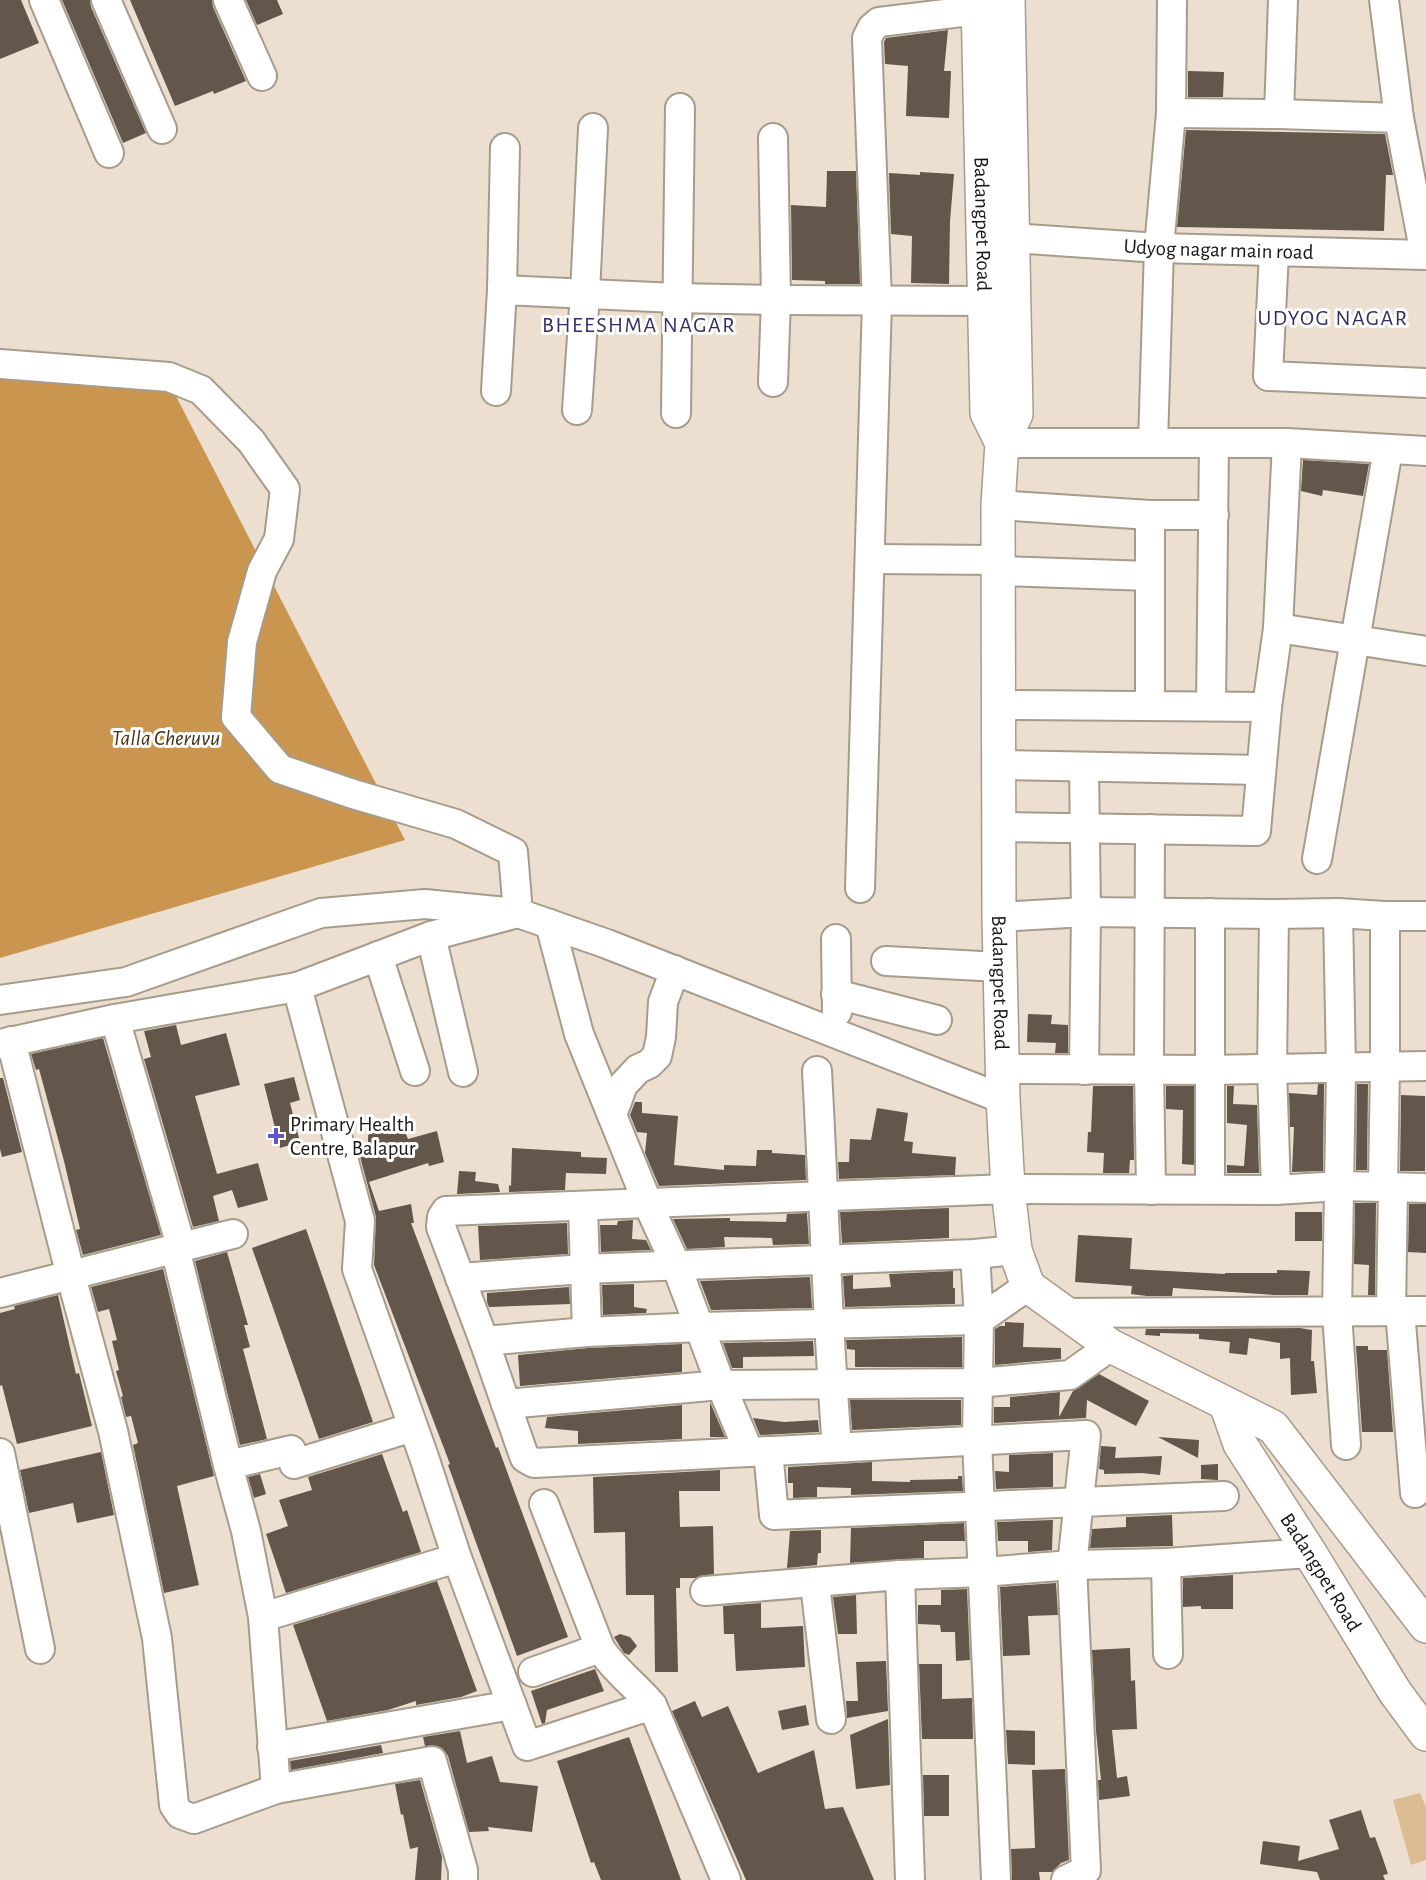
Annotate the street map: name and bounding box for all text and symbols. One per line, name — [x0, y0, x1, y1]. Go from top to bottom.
street label: Badangpet Road — [970, 156, 994, 292]
street label: Udyog nagar main road — [1123, 236, 1314, 263]
district label: UDYOG NAGAR — [1258, 307, 1409, 329]
district label: BHEESHMA NAGAR — [542, 314, 736, 336]
water label: Talla Cheruvu — [112, 727, 220, 749]
street label: Badangpet Road — [988, 915, 1012, 1050]
place label: Primary Health Centre, Balapur — [290, 1114, 416, 1159]
marker: Primary Health Centre, Balapur — [267, 1127, 285, 1145]
street label: Badangpet Road — [1276, 1509, 1365, 1635]

